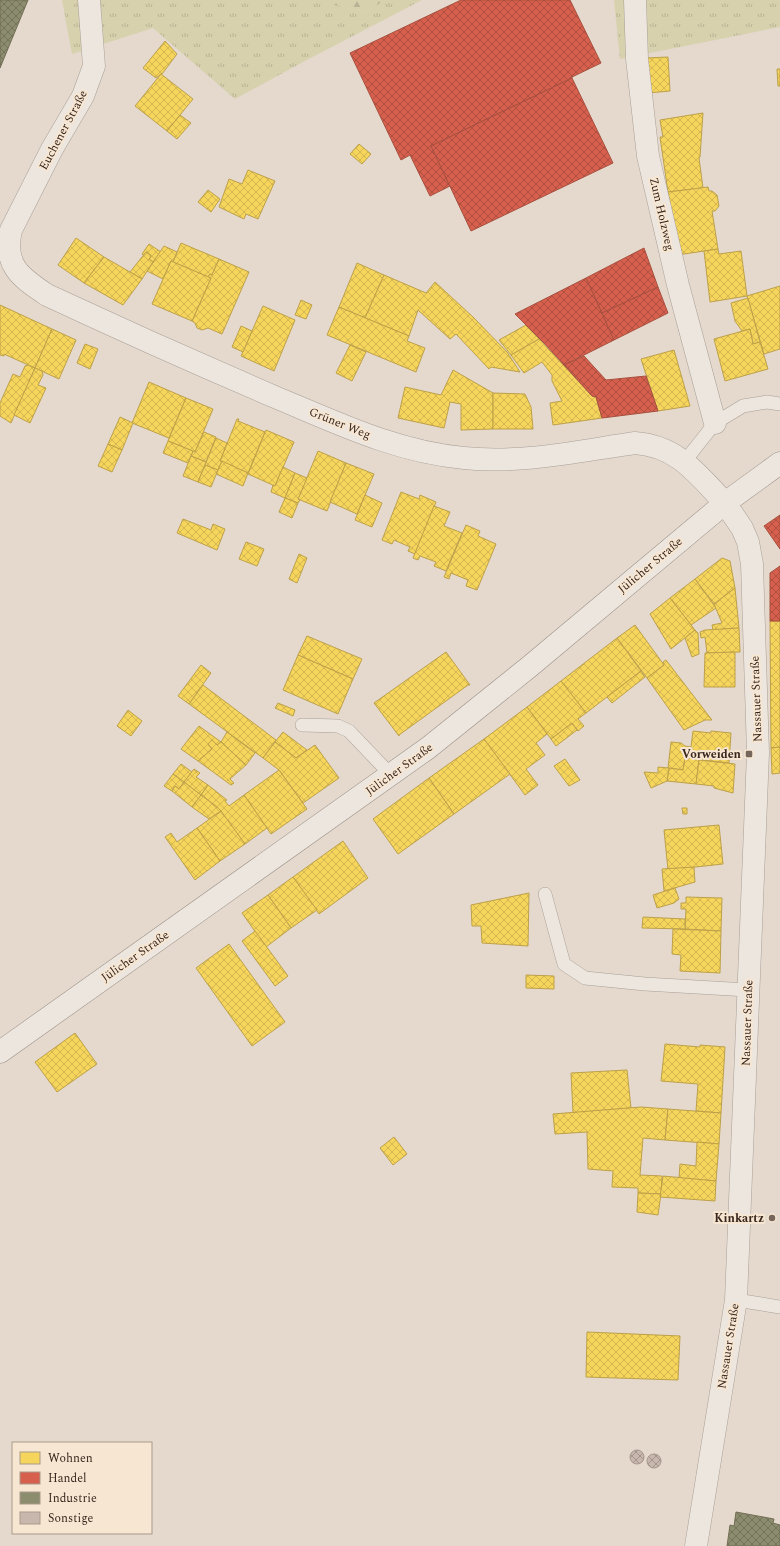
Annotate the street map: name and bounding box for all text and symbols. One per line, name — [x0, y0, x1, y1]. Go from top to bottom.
street label: Euchener Straße — [34, 87, 93, 174]
street label: Zum Holzweg — [644, 176, 679, 253]
street label: Grüner Weg — [306, 402, 374, 444]
street label: Jülicher Straße — [614, 532, 687, 598]
street label: Nassauer Straße — [745, 655, 768, 742]
street label: Jülicher Straße — [362, 738, 437, 800]
place label: Vorweiden — [682, 745, 742, 764]
marker: Vorweiden — [744, 749, 754, 759]
street label: Jülicher Straße — [97, 926, 173, 987]
street label: Nassauer Straße — [736, 979, 759, 1067]
place label: Kinkartz — [714, 1209, 764, 1228]
marker: Kinkartz — [767, 1213, 777, 1223]
street label: Nassauer Straße — [712, 1302, 745, 1390]
legend — [12, 1442, 152, 1534]
text: Wohnen — [48, 1449, 93, 1468]
text: Handel — [48, 1469, 87, 1488]
text: Industrie — [48, 1489, 97, 1508]
text: Sonstige — [48, 1509, 94, 1528]

